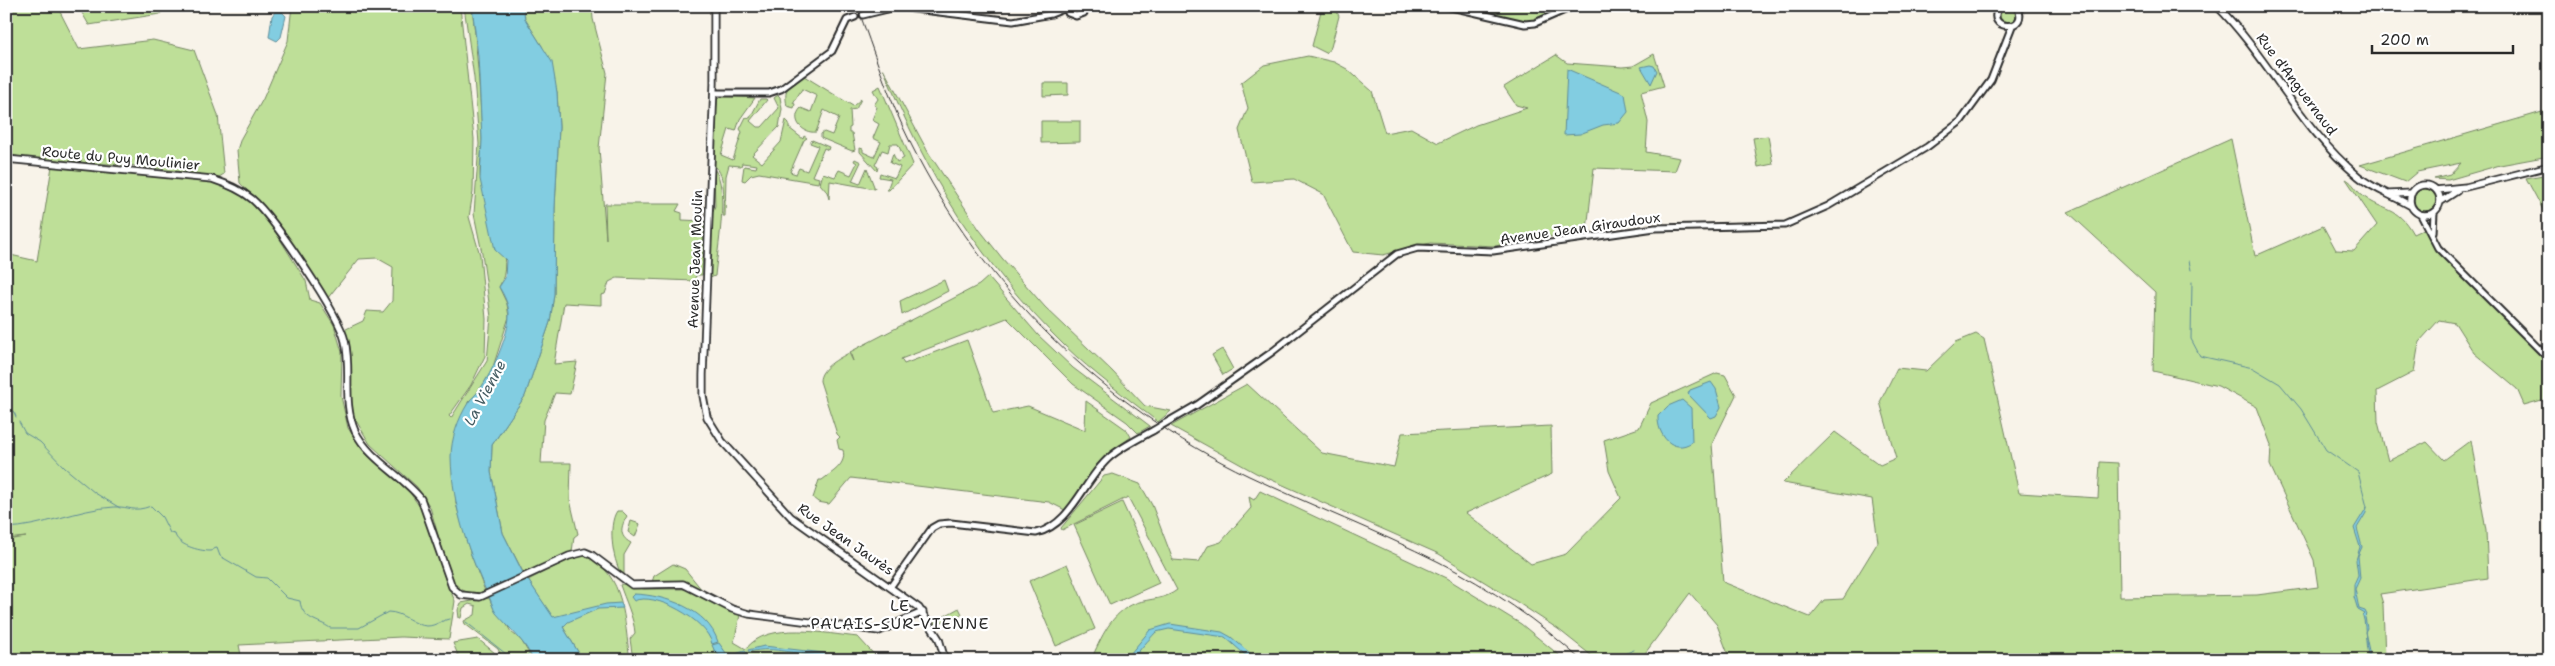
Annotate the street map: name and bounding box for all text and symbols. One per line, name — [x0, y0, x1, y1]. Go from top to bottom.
scale bar — [2372, 22, 2514, 54]
street label: Rue d'Anguernaud — [2253, 29, 2341, 139]
text: 200 m — [2380, 30, 2429, 50]
street label: Route du Puy Moulinier — [41, 142, 201, 174]
street label: Avenue Jean Moulin — [684, 189, 706, 329]
street label: Avenue Jean Giraudoux — [1499, 208, 1661, 248]
water label: La Vienne — [459, 357, 511, 429]
street label: Rue Jean Jaurès — [794, 499, 898, 579]
district label: LE PALAIS-SUR-VIENNE — [810, 595, 990, 634]

